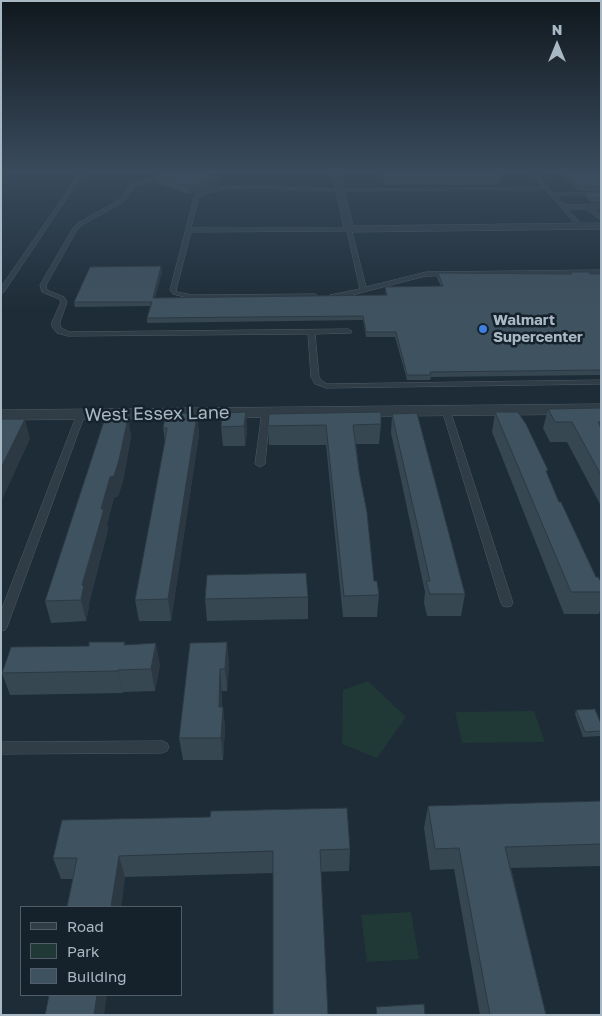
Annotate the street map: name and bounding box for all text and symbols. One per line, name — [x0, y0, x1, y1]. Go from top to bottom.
north arrow — [532, 20, 582, 70]
text: N — [552, 21, 562, 38]
place label: Walmart Supercenter — [493, 311, 583, 346]
marker: Walmart Supercenter — [477, 323, 489, 335]
street label: West Essex Lane — [84, 402, 230, 426]
legend — [20, 906, 182, 996]
text: Road — [67, 917, 104, 935]
text: Park — [67, 942, 99, 960]
text: Building — [67, 967, 127, 985]

